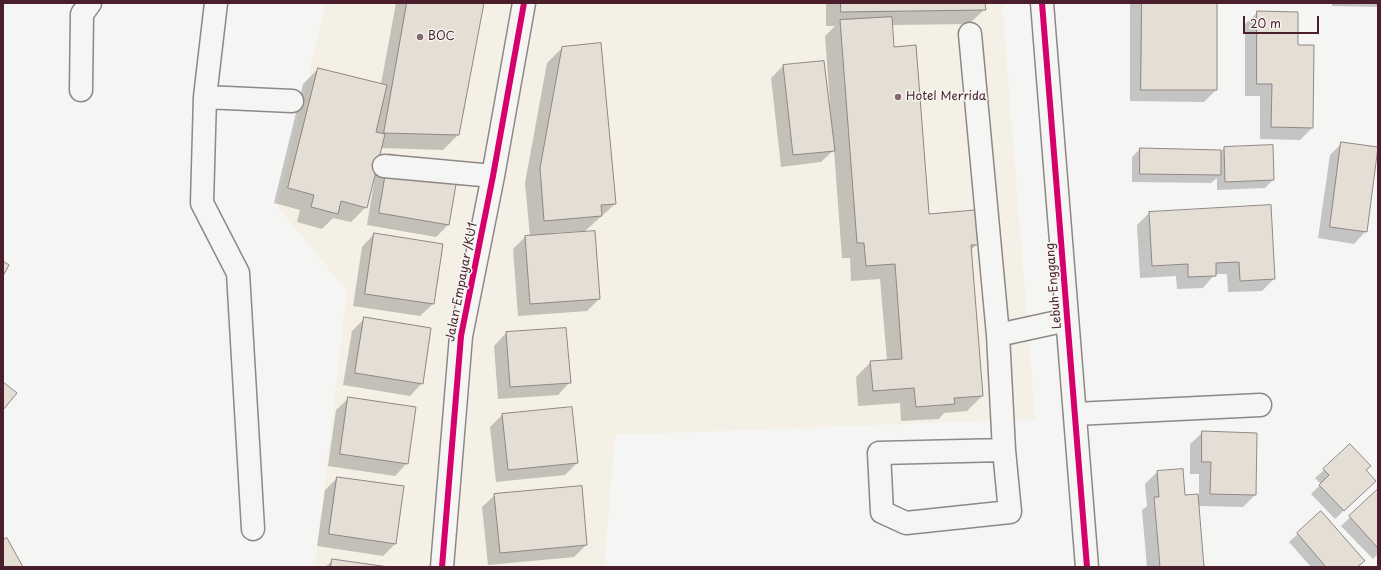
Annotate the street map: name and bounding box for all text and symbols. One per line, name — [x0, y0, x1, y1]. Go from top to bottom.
scale bar — [1245, 8, 1321, 34]
text: 20 m — [1250, 14, 1281, 32]
place label: BOC — [428, 30, 455, 44]
marker: BOC — [415, 32, 425, 42]
place label: Hotel Merrida — [906, 90, 986, 104]
marker: Hotel Merrida — [893, 92, 903, 102]
street label: Jalan Empayar /KU1 — [443, 221, 481, 343]
street label: Lebuh Enggang — [1043, 242, 1065, 330]

